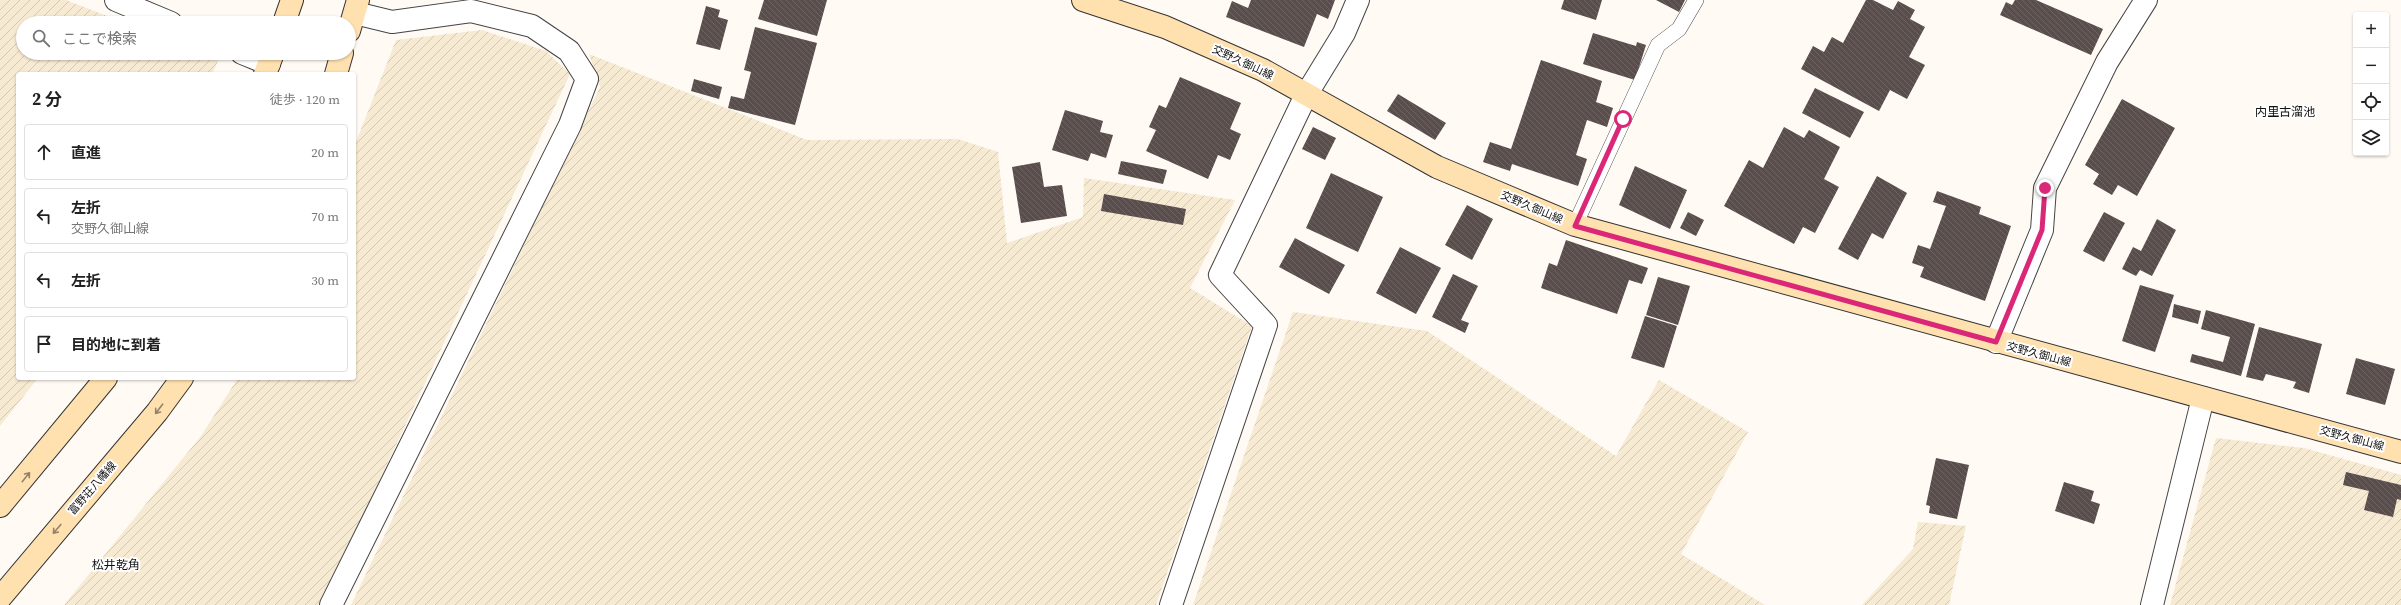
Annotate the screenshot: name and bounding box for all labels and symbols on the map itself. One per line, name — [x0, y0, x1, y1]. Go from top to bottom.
street label: 交野久御山線 — [1210, 42, 1276, 83]
district label: 内里古溜池 — [2255, 104, 2315, 120]
route start — [1614, 110, 1632, 128]
route end — [2036, 179, 2054, 197]
street label: 交野久御山線 — [1498, 188, 1565, 227]
street label: 交野久御山線 — [2005, 339, 2073, 370]
one-way arrow — [155, 404, 163, 415]
street label: 交野久御山線 — [2318, 423, 2386, 454]
street label: 富野荘八幡線 — [65, 459, 120, 518]
one-way arrow — [22, 472, 30, 483]
one-way arrow — [52, 524, 61, 535]
district label: 松井乾角 — [92, 557, 140, 573]

